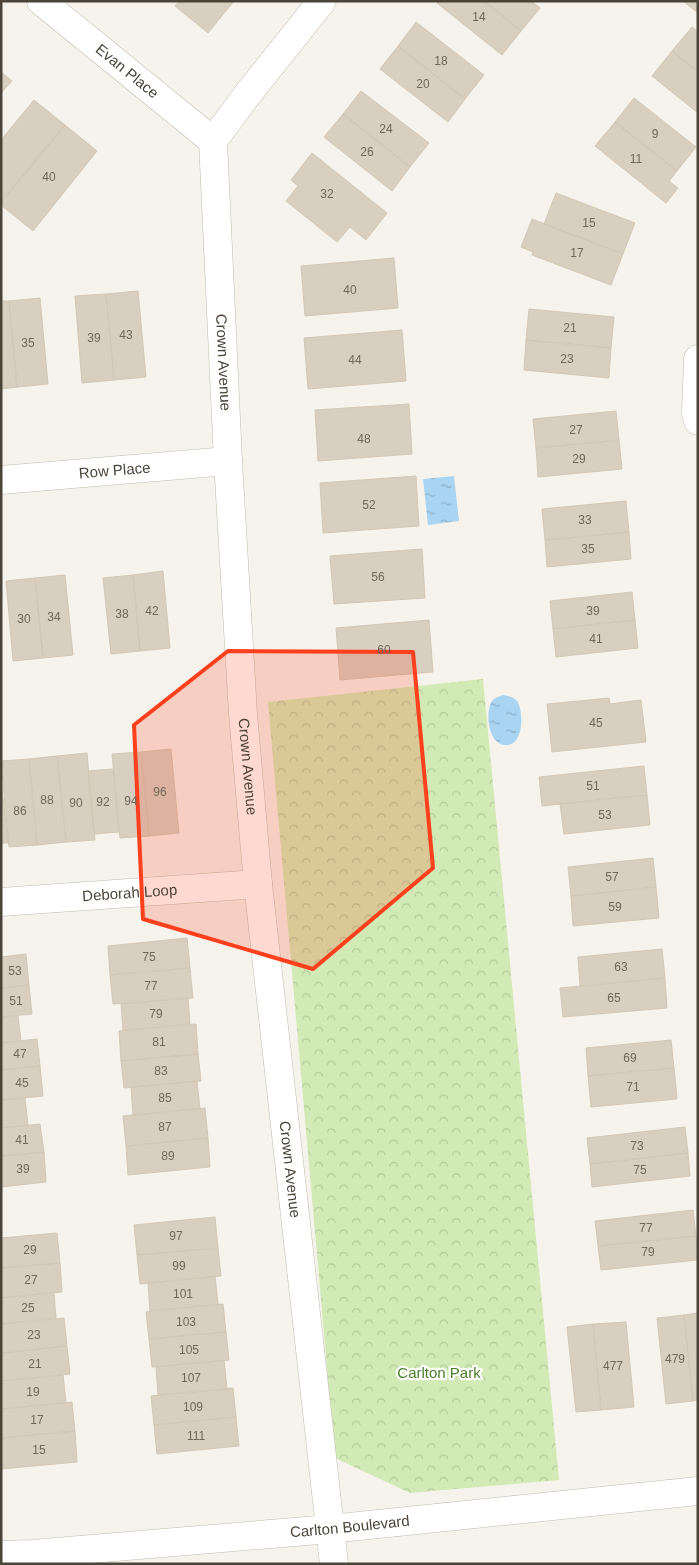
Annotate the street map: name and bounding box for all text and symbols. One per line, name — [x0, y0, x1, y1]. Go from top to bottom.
house number: 14 — [472, 10, 486, 24]
street label: Evan Place — [93, 40, 162, 101]
house number: 18 — [434, 54, 448, 68]
house number: 20 — [416, 77, 430, 91]
house number: 24 — [379, 122, 393, 136]
house number: 9 — [652, 127, 659, 141]
house number: 26 — [360, 145, 374, 159]
house number: 11 — [630, 152, 643, 166]
house number: 40 — [42, 170, 56, 184]
house number: 32 — [320, 187, 334, 201]
house number: 15 — [582, 216, 596, 230]
house number: 17 — [570, 246, 584, 260]
house number: 40 — [343, 283, 357, 297]
street label: Crown Avenue — [213, 313, 235, 411]
house number: 21 — [563, 321, 577, 335]
house number: 43 — [119, 328, 133, 342]
house number: 39 — [87, 331, 101, 345]
house number: 35 — [21, 336, 35, 350]
house number: 23 — [560, 352, 574, 366]
house number: 44 — [348, 353, 362, 367]
house number: 27 — [569, 423, 583, 437]
house number: 48 — [357, 432, 371, 446]
house number: 29 — [572, 452, 586, 466]
street label: Row Place — [78, 459, 151, 481]
house number: 52 — [362, 498, 376, 512]
house number: 33 — [578, 513, 592, 527]
house number: 35 — [581, 542, 595, 556]
house number: 56 — [371, 570, 385, 584]
house number: 42 — [145, 604, 159, 618]
house number: 39 — [586, 604, 600, 618]
house number: 38 — [115, 607, 129, 621]
house number: 34 — [47, 610, 61, 624]
house number: 30 — [17, 612, 31, 626]
house number: 41 — [589, 632, 603, 646]
house number: 60 — [377, 643, 391, 657]
house number: 45 — [589, 716, 603, 730]
street label: Crown Avenue — [235, 717, 261, 816]
house number: 51 — [586, 779, 600, 793]
house number: 96 — [153, 785, 167, 799]
house number: 88 — [40, 793, 54, 807]
house number: 94 — [124, 794, 138, 808]
house number: 92 — [96, 795, 110, 809]
house number: 90 — [69, 796, 83, 810]
house number: 86 — [13, 804, 27, 818]
house number: 53 — [598, 808, 612, 822]
house number: 57 — [605, 870, 619, 884]
street label: Deborah Loop — [82, 881, 178, 904]
house number: 59 — [608, 900, 622, 914]
house number: 75 — [142, 950, 156, 964]
house number: 63 — [614, 960, 628, 974]
house number: 53 — [8, 964, 22, 978]
house number: 77 — [144, 979, 158, 993]
house number: 65 — [607, 991, 621, 1005]
house number: 51 — [9, 994, 23, 1008]
house number: 79 — [149, 1007, 163, 1021]
house number: 81 — [152, 1035, 166, 1049]
house number: 47 — [13, 1047, 27, 1061]
house number: 69 — [623, 1051, 637, 1065]
house number: 83 — [154, 1064, 168, 1078]
house number: 45 — [15, 1076, 29, 1090]
house number: 71 — [626, 1080, 640, 1094]
house number: 85 — [158, 1091, 172, 1105]
house number: 87 — [158, 1120, 172, 1134]
street label: Crown Avenue — [277, 1120, 304, 1219]
house number: 41 — [15, 1133, 29, 1147]
house number: 73 — [630, 1139, 644, 1153]
house number: 89 — [161, 1149, 175, 1163]
house number: 39 — [16, 1162, 30, 1176]
house number: 75 — [633, 1163, 647, 1177]
house number: 77 — [639, 1221, 653, 1235]
house number: 97 — [169, 1229, 183, 1243]
house number: 29 — [23, 1243, 37, 1257]
house number: 79 — [641, 1245, 655, 1259]
house number: 99 — [172, 1259, 186, 1273]
house number: 27 — [24, 1273, 38, 1287]
house number: 101 — [173, 1287, 193, 1301]
house number: 25 — [21, 1301, 35, 1315]
house number: 103 — [176, 1315, 196, 1329]
house number: 23 — [27, 1328, 41, 1342]
house number: 105 — [179, 1343, 199, 1357]
house number: 479 — [665, 1352, 685, 1366]
house number: 21 — [28, 1357, 42, 1371]
house number: 477 — [603, 1359, 623, 1373]
park label: Carlton Park — [397, 1364, 481, 1381]
house number: 107 — [181, 1371, 201, 1385]
house number: 19 — [26, 1385, 40, 1399]
house number: 109 — [183, 1400, 203, 1414]
house number: 17 — [30, 1413, 44, 1427]
house number: 111 — [187, 1429, 205, 1443]
house number: 15 — [32, 1443, 46, 1457]
street label: Carlton Boulevard — [289, 1512, 410, 1540]

